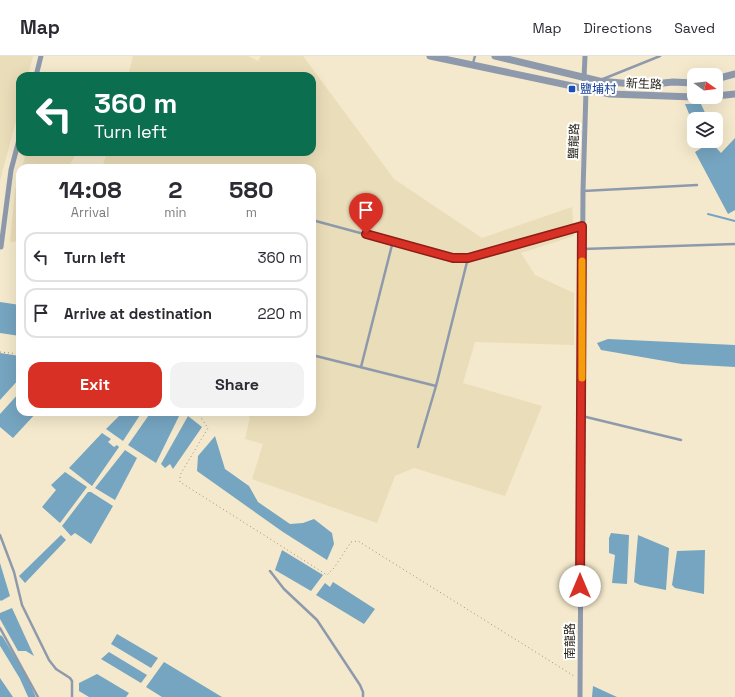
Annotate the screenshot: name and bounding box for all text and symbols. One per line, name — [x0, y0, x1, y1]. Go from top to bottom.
text: Map — [20, 15, 60, 40]
text: Map — [532, 19, 562, 37]
text: Directions — [584, 19, 652, 37]
text: Saved — [674, 19, 715, 37]
north arrow — [687, 68, 723, 104]
map controls — [687, 68, 723, 148]
street label: 新生路 — [626, 75, 662, 93]
place label: 鹽埔村 — [580, 81, 617, 97]
marker: 鹽埔村 — [567, 84, 577, 94]
text: 360 m — [94, 85, 178, 121]
icon: left — [28, 88, 80, 140]
button: layers — [687, 112, 723, 148]
text: Turn left — [94, 120, 167, 143]
street label: 鹽龍路 — [565, 123, 583, 159]
text: 14:08 — [59, 174, 122, 205]
text: 2 — [168, 174, 183, 205]
text: 580 — [229, 174, 273, 205]
pin — [349, 193, 383, 234]
icon: arrive — [355, 199, 377, 221]
text: Arrival — [71, 204, 109, 221]
text: min — [164, 204, 187, 221]
text: m — [246, 204, 257, 221]
icon: left — [30, 246, 52, 268]
text: Turn left — [64, 248, 126, 267]
text: 360 m — [257, 248, 302, 267]
icon: arrive — [30, 302, 52, 324]
text: Arrive at destination — [64, 304, 212, 323]
text: 220 m — [258, 304, 302, 323]
button: Exit — [28, 362, 162, 408]
button: Share — [170, 362, 304, 408]
position arrow — [559, 565, 601, 607]
street label: 南龍路 — [562, 623, 578, 659]

